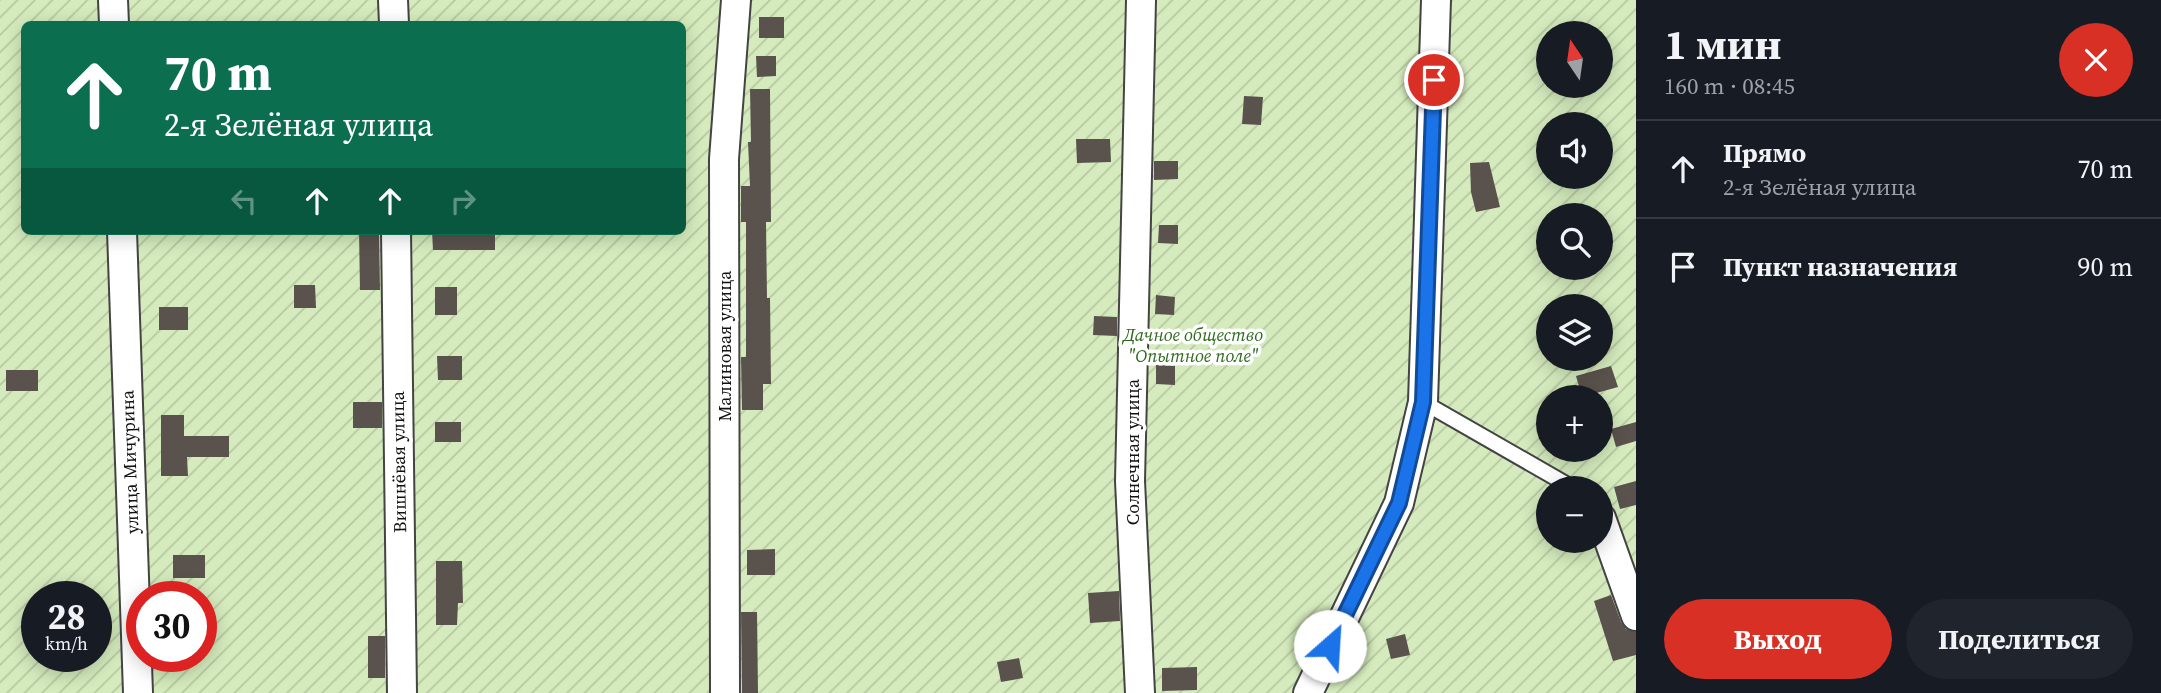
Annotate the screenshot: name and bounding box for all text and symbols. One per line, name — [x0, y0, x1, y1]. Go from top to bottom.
text: 1 мин — [1664, 15, 1781, 73]
north arrow — [1536, 21, 1614, 98]
map controls — [1536, 21, 1613, 553]
button: close — [2059, 23, 2133, 97]
text: 70 m — [164, 39, 272, 106]
icon: ahead — [49, 49, 140, 140]
pin — [1404, 50, 1464, 110]
icon: arrive — [1415, 61, 1453, 99]
text: 160 m · 08:45 — [1664, 70, 1795, 102]
text: 2-я Зелёная улица — [164, 103, 433, 147]
button: sound — [1536, 112, 1613, 189]
text: Прямо — [1723, 135, 1806, 171]
icon: ahead — [1664, 150, 1702, 188]
text: 70 m — [2078, 151, 2133, 187]
text: 2-я Зелёная улица — [1723, 171, 1917, 203]
icon: left — [225, 182, 263, 220]
icon: ahead — [298, 182, 336, 220]
icon: ahead — [371, 182, 409, 220]
icon: right — [444, 182, 482, 220]
button: search — [1536, 203, 1613, 280]
icon: arrive — [1664, 248, 1702, 286]
text: Пункт назначения — [1723, 249, 1957, 285]
text: 90 m — [2078, 249, 2133, 285]
street label: Малиновая улица — [712, 270, 737, 422]
button: layers — [1536, 294, 1613, 371]
park label: Дачное общество "Опытное поле" — [1121, 322, 1263, 368]
street label: Солнечная улица — [1120, 378, 1145, 525]
button: + — [1536, 385, 1613, 462]
street label: улица Мичурина — [114, 389, 145, 535]
street label: Вишнёвая улица — [385, 390, 412, 533]
button: − — [1536, 476, 1613, 553]
speed limit sign: 30 — [126, 581, 217, 672]
text: 28 — [48, 593, 85, 641]
button: Выход — [1664, 599, 1892, 679]
button: Поделиться — [1906, 599, 2133, 679]
position arrow — [1293, 609, 1367, 683]
text: km/h — [45, 631, 88, 656]

